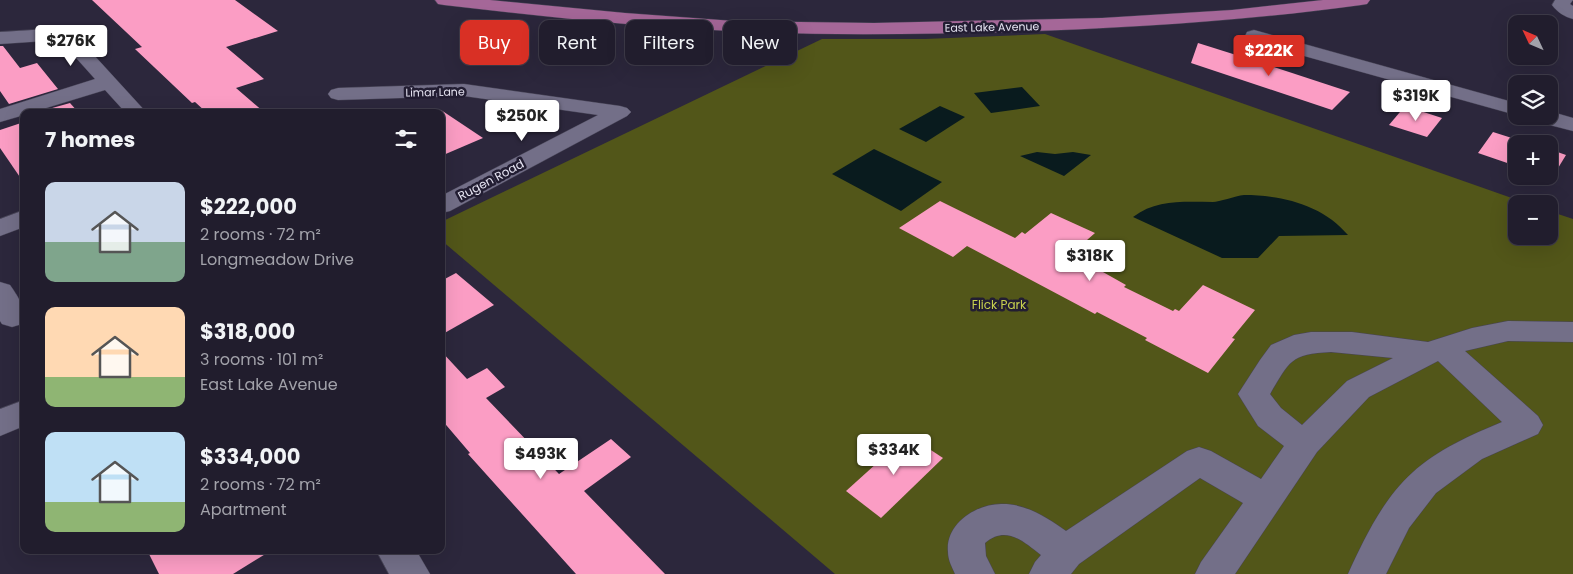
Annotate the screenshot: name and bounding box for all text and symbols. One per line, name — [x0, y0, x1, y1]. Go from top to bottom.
north arrow — [1508, 15, 1558, 65]
map controls — [1508, 15, 1558, 245]
street label: East Lake Avenue — [945, 18, 1040, 36]
chip: Buy — [460, 20, 529, 65]
chip: Rent — [539, 20, 615, 65]
chip: Filters — [625, 20, 713, 65]
chip: New — [723, 20, 797, 65]
pin: $276K — [36, 24, 106, 67]
text: $276K — [46, 29, 96, 52]
pin: $222K — [1234, 34, 1304, 77]
text: $222K — [1244, 39, 1294, 62]
button: layers — [1508, 75, 1558, 125]
pin: $319K — [1381, 80, 1451, 122]
street label: Limar Lane — [405, 83, 465, 101]
text: $319K — [1392, 84, 1440, 107]
pin: $250K — [487, 100, 557, 142]
text: $250K — [496, 104, 548, 127]
text: 7 homes — [45, 125, 135, 154]
icon: filters — [392, 125, 420, 153]
button: + — [1508, 135, 1558, 185]
street label: Rugen Road — [455, 155, 527, 204]
text: $222,000 — [200, 192, 297, 221]
button: − — [1508, 195, 1558, 245]
icon: home — [85, 202, 145, 262]
text: 2 rooms · 72 m² — [200, 223, 321, 246]
pin: $318K — [1055, 240, 1125, 282]
text: $318K — [1066, 244, 1114, 267]
text: Longmeadow Drive — [200, 248, 354, 271]
park label: Flick Park — [972, 296, 1027, 313]
text: $318,000 — [200, 317, 295, 346]
icon: home — [85, 327, 145, 387]
text: 3 rooms · 101 m² — [200, 348, 323, 371]
text: East Lake Avenue — [200, 373, 338, 396]
pin: $334K — [859, 434, 929, 476]
pin: $493K — [506, 438, 576, 480]
text: $334K — [868, 438, 920, 461]
text: $334,000 — [200, 442, 301, 471]
text: $493K — [515, 442, 567, 465]
icon: home — [85, 452, 145, 512]
text: 2 rooms · 72 m² — [200, 473, 321, 496]
text: Apartment — [200, 498, 287, 521]

